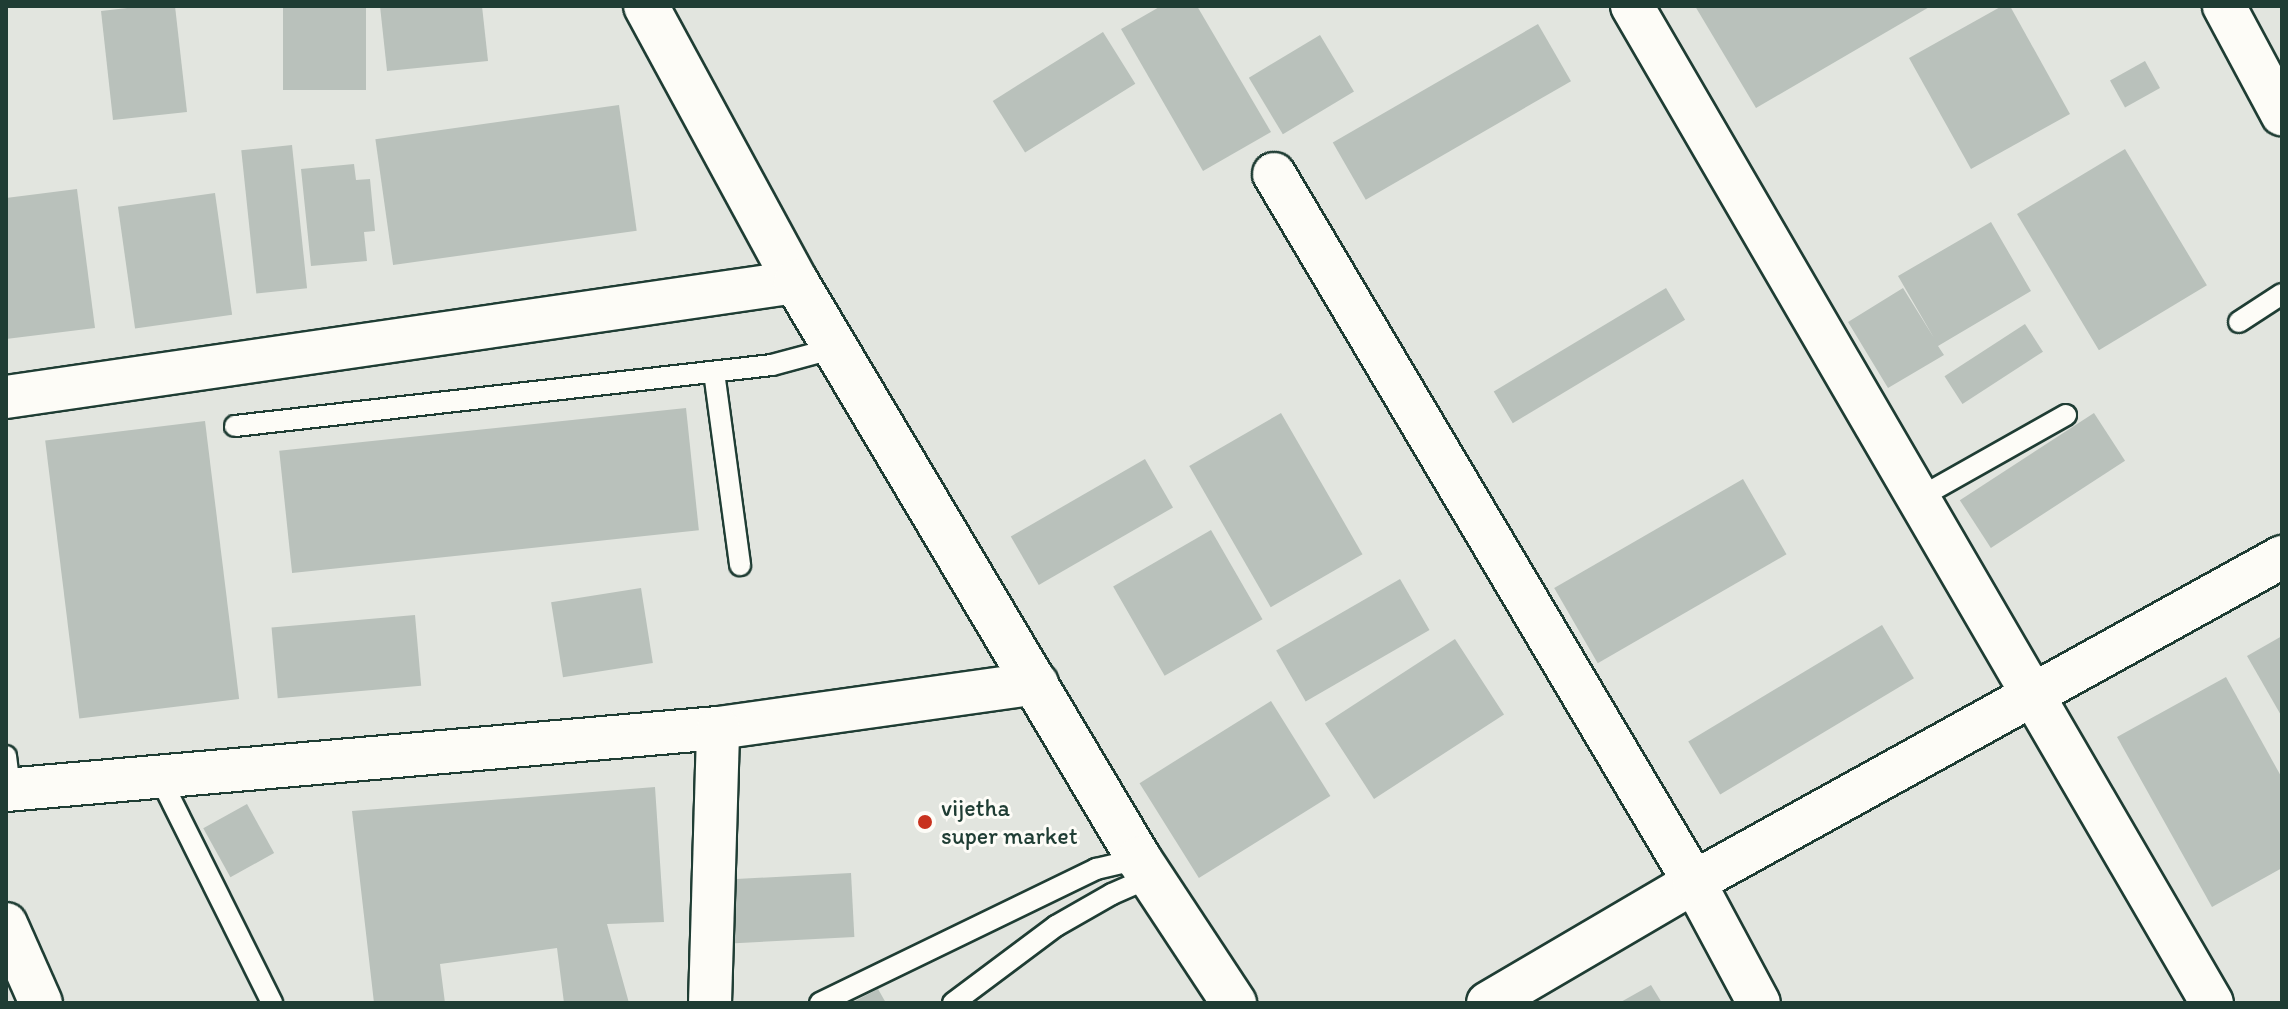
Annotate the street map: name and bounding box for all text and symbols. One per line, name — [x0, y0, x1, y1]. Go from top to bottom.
place label: vijetha super market — [941, 794, 1078, 850]
marker: vijetha super market — [916, 813, 934, 831]

